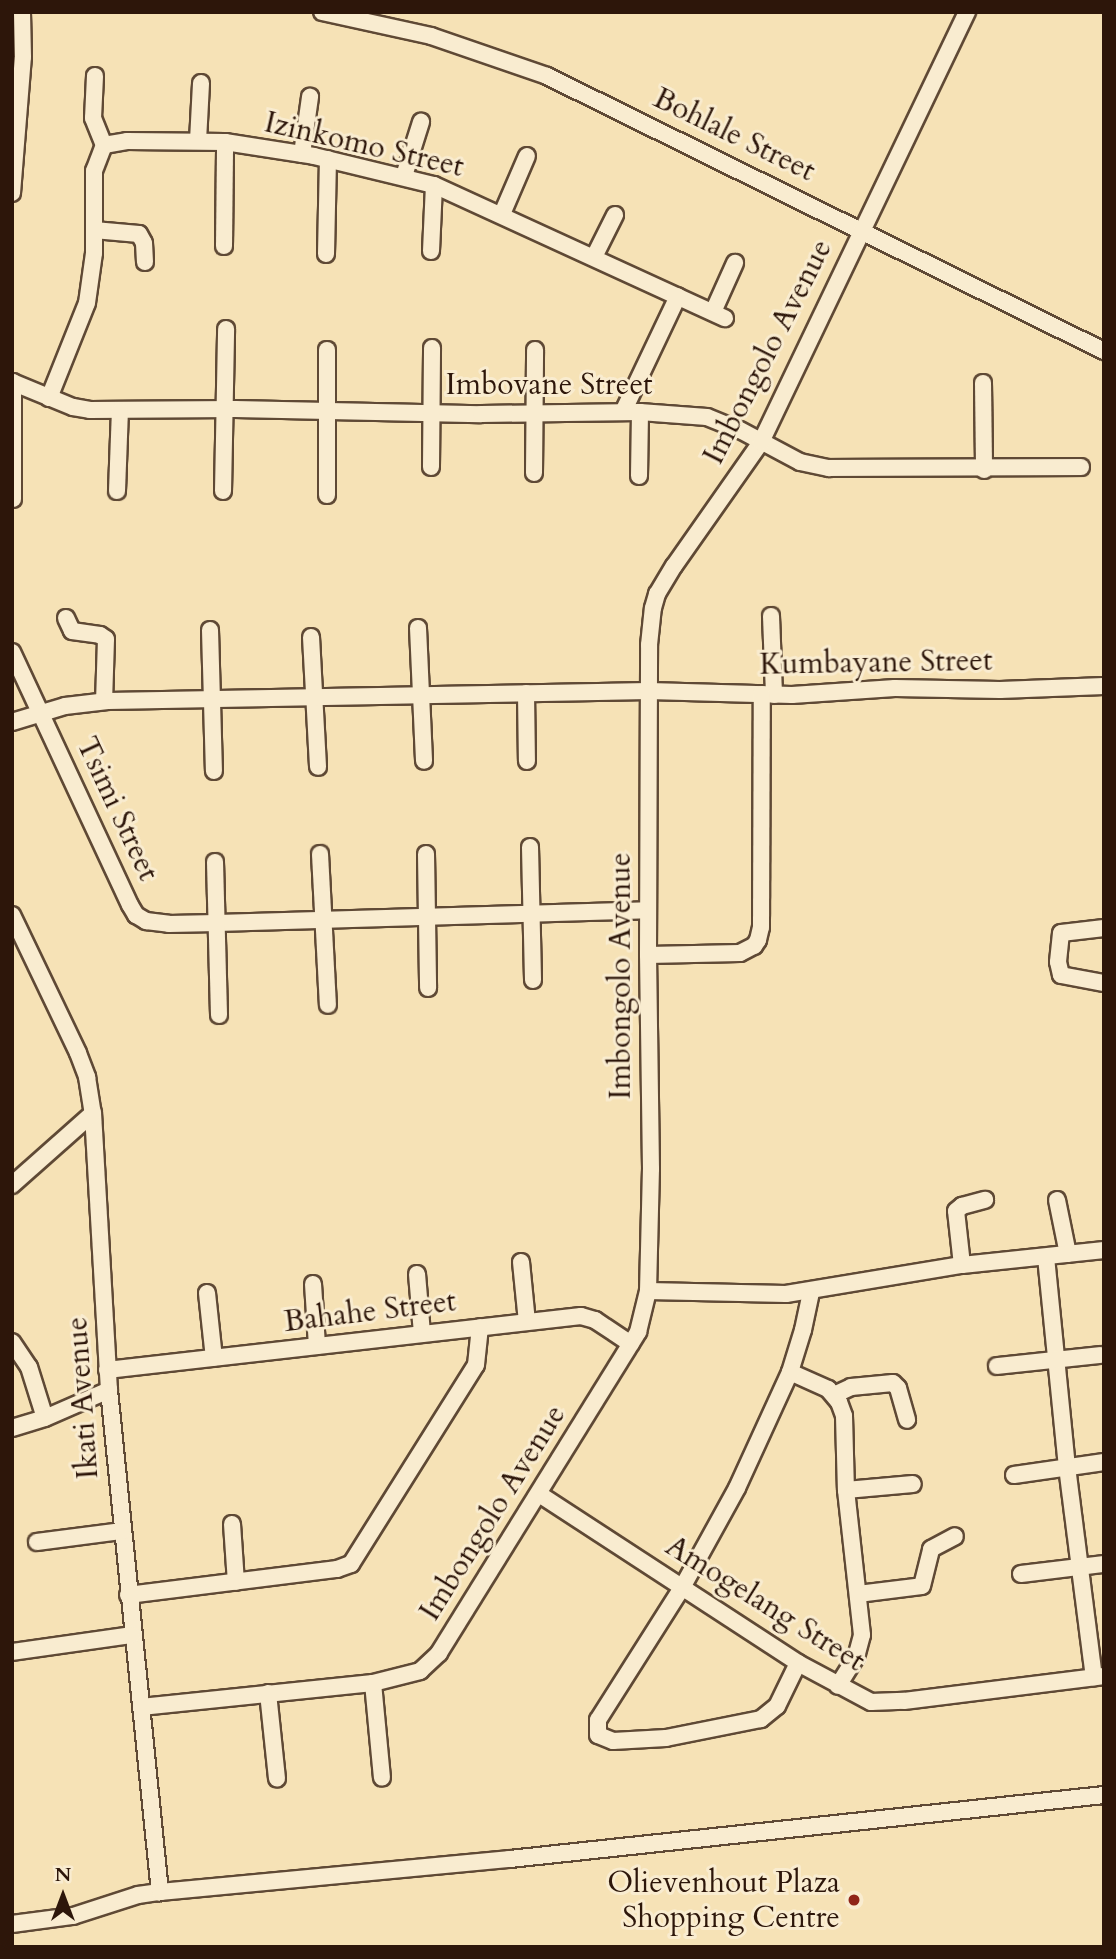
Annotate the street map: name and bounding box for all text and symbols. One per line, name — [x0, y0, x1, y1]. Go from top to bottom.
street label: Bohlale Street — [647, 80, 821, 190]
street label: Izinkomo Street — [261, 105, 467, 185]
street label: Imbongolo Avenue — [696, 234, 840, 470]
street label: Imbovane Street — [446, 367, 652, 403]
street label: Kumbayane Street — [759, 643, 993, 683]
street label: Tsimi Street — [68, 731, 166, 887]
street label: Imbongolo Avenue — [603, 852, 639, 1100]
street label: Bahahe Street — [282, 1284, 458, 1340]
street label: Ikati Avenue — [59, 1316, 107, 1480]
street label: Imbongolo Avenue — [412, 1399, 574, 1627]
street label: Amogelang Street — [659, 1528, 871, 1680]
north arrow — [28, 1861, 98, 1931]
text: N — [55, 1862, 71, 1888]
place label: Olievenhout Plaza Shopping Centre — [607, 1865, 840, 1936]
marker: Olievenhout Plaza Shopping Centre — [846, 1892, 862, 1908]

